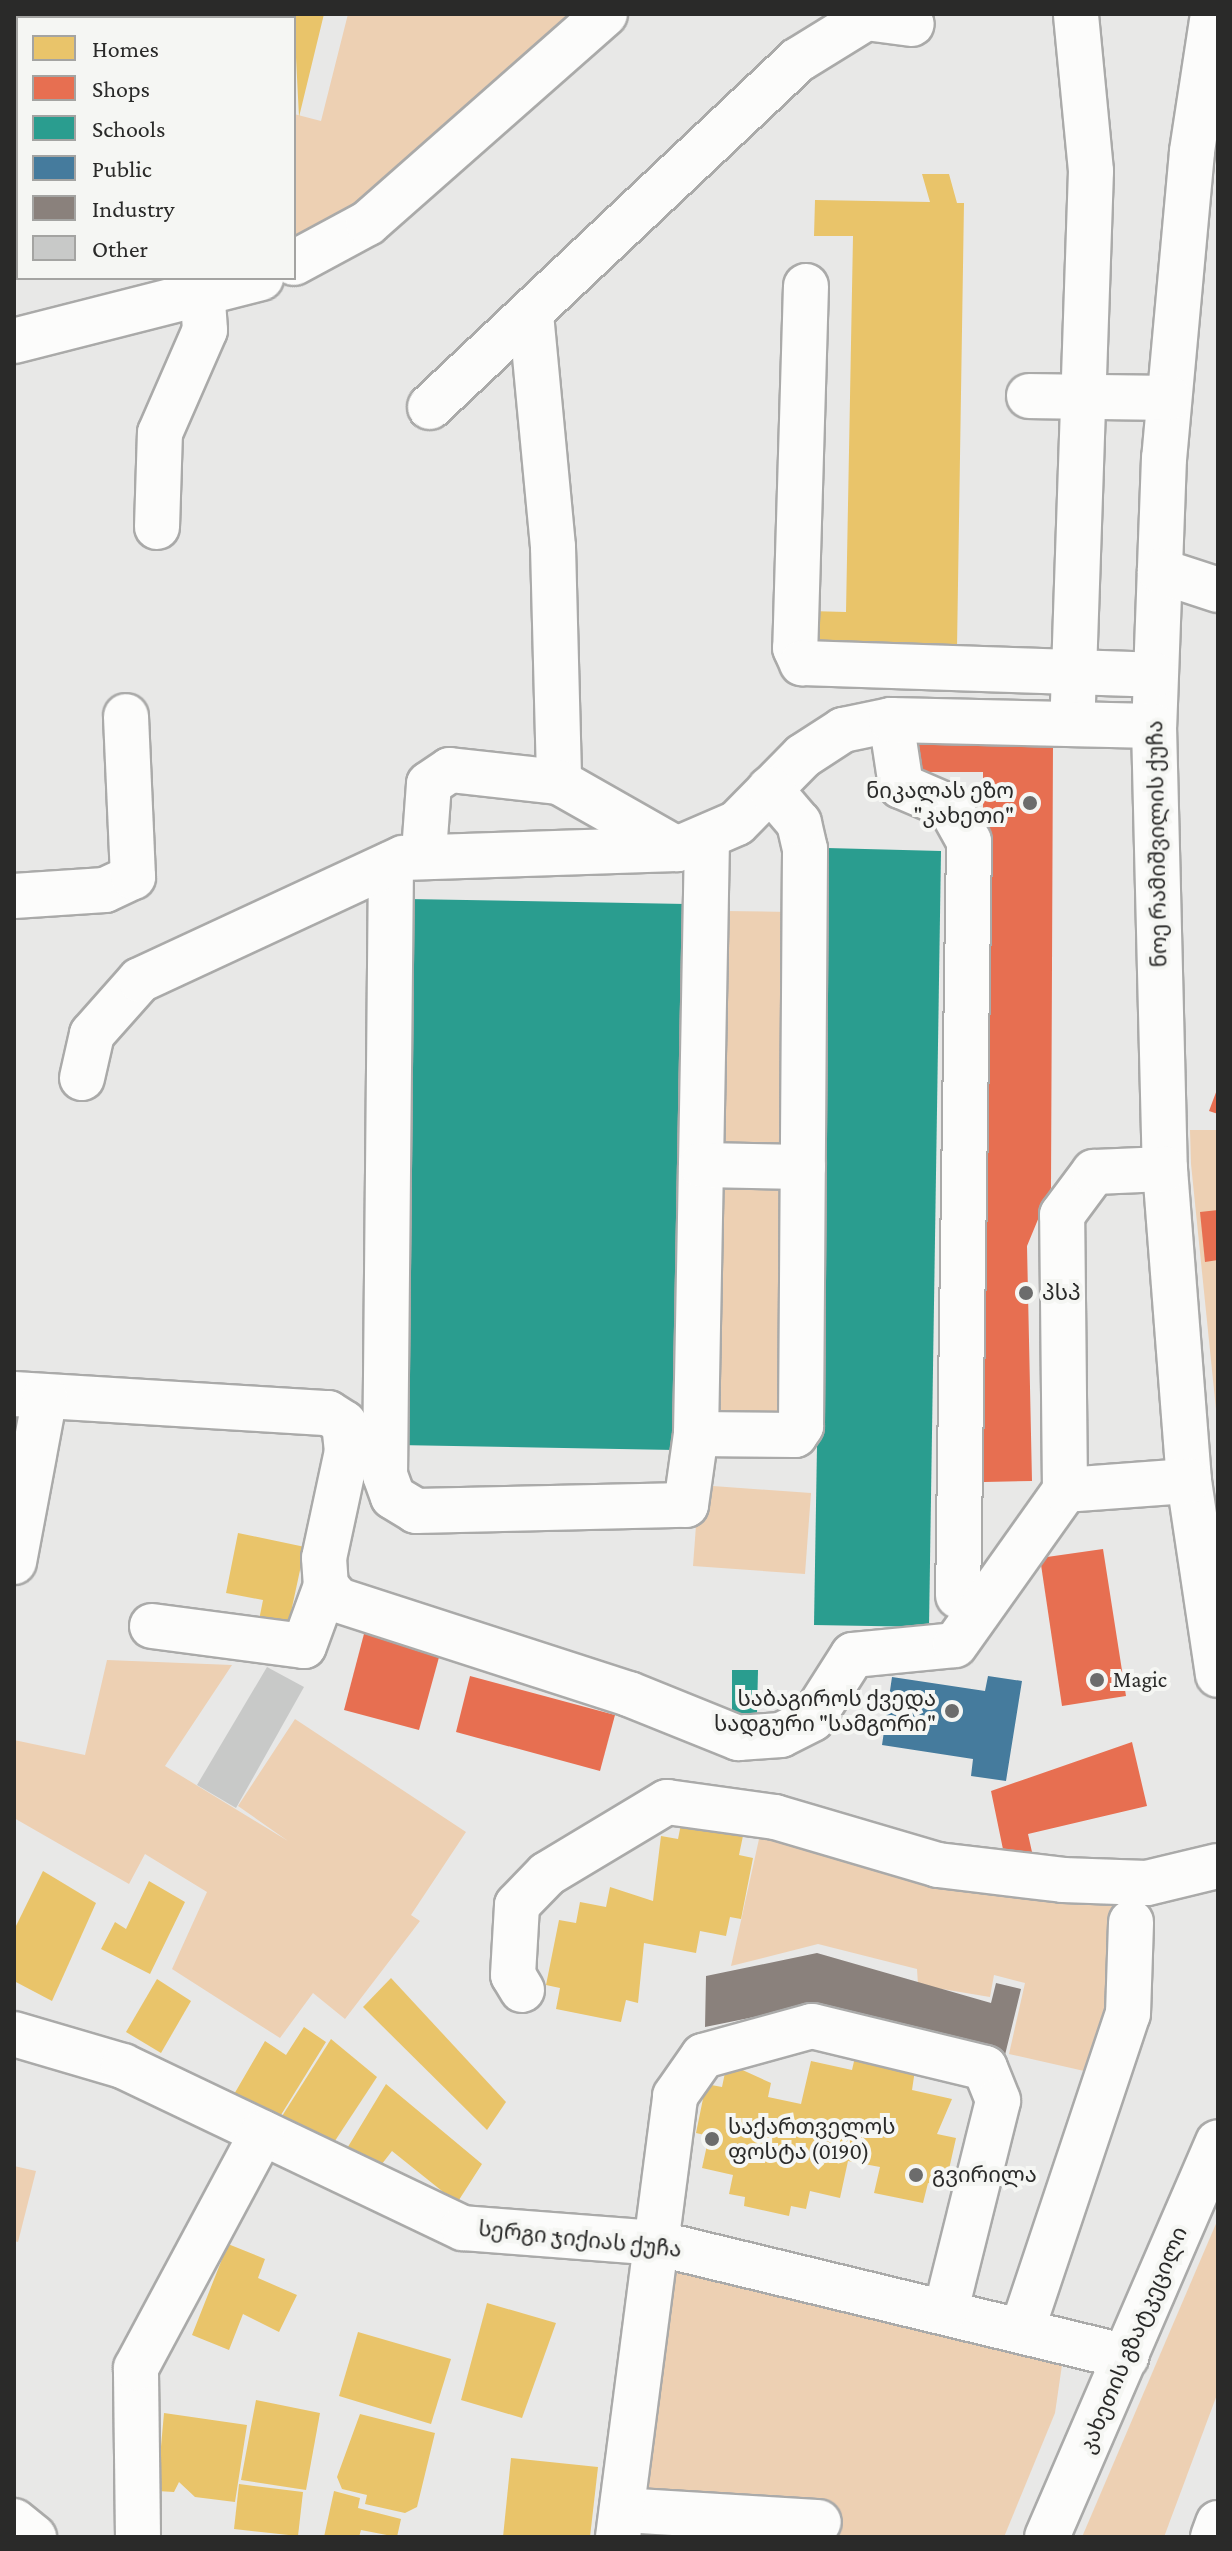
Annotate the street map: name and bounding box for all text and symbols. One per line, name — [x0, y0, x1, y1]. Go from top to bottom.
legend — [16, 16, 296, 280]
text: Homes — [92, 35, 159, 62]
text: Shops — [92, 75, 150, 102]
text: Schools — [92, 115, 166, 142]
text: Public — [92, 155, 152, 182]
text: Industry — [92, 195, 175, 222]
text: Other — [92, 235, 148, 262]
street label: ნოე რამიშვილის ქუჩა — [1142, 720, 1172, 968]
place label: ნიკალას ეზო "კახეთი" — [866, 777, 1014, 828]
marker: ნიკალას ეზო "კახეთი" — [1021, 794, 1039, 812]
place label: პსპ — [1042, 1280, 1081, 1306]
marker: პსპ — [1017, 1284, 1035, 1302]
place label: Magic — [1113, 1667, 1167, 1693]
marker: Magic — [1088, 1671, 1106, 1689]
place label: საბაგიროს ქვედა სადგური "სამგორი" — [714, 1685, 936, 1736]
marker: საბაგიროს ქვედა სადგური "სამგორი" — [943, 1702, 961, 1720]
place label: საქართველოს ფოსტა (0190) — [728, 2113, 895, 2164]
marker: საქართველოს ფოსტა (0190) — [703, 2130, 721, 2148]
place label: გვირილა — [932, 2162, 1037, 2188]
marker: გვირილა — [907, 2166, 925, 2184]
street label: სერგი ჯიქიას ქუჩა — [477, 2215, 683, 2263]
street label: კახეთის გზატკეცილი — [1073, 2223, 1193, 2457]

